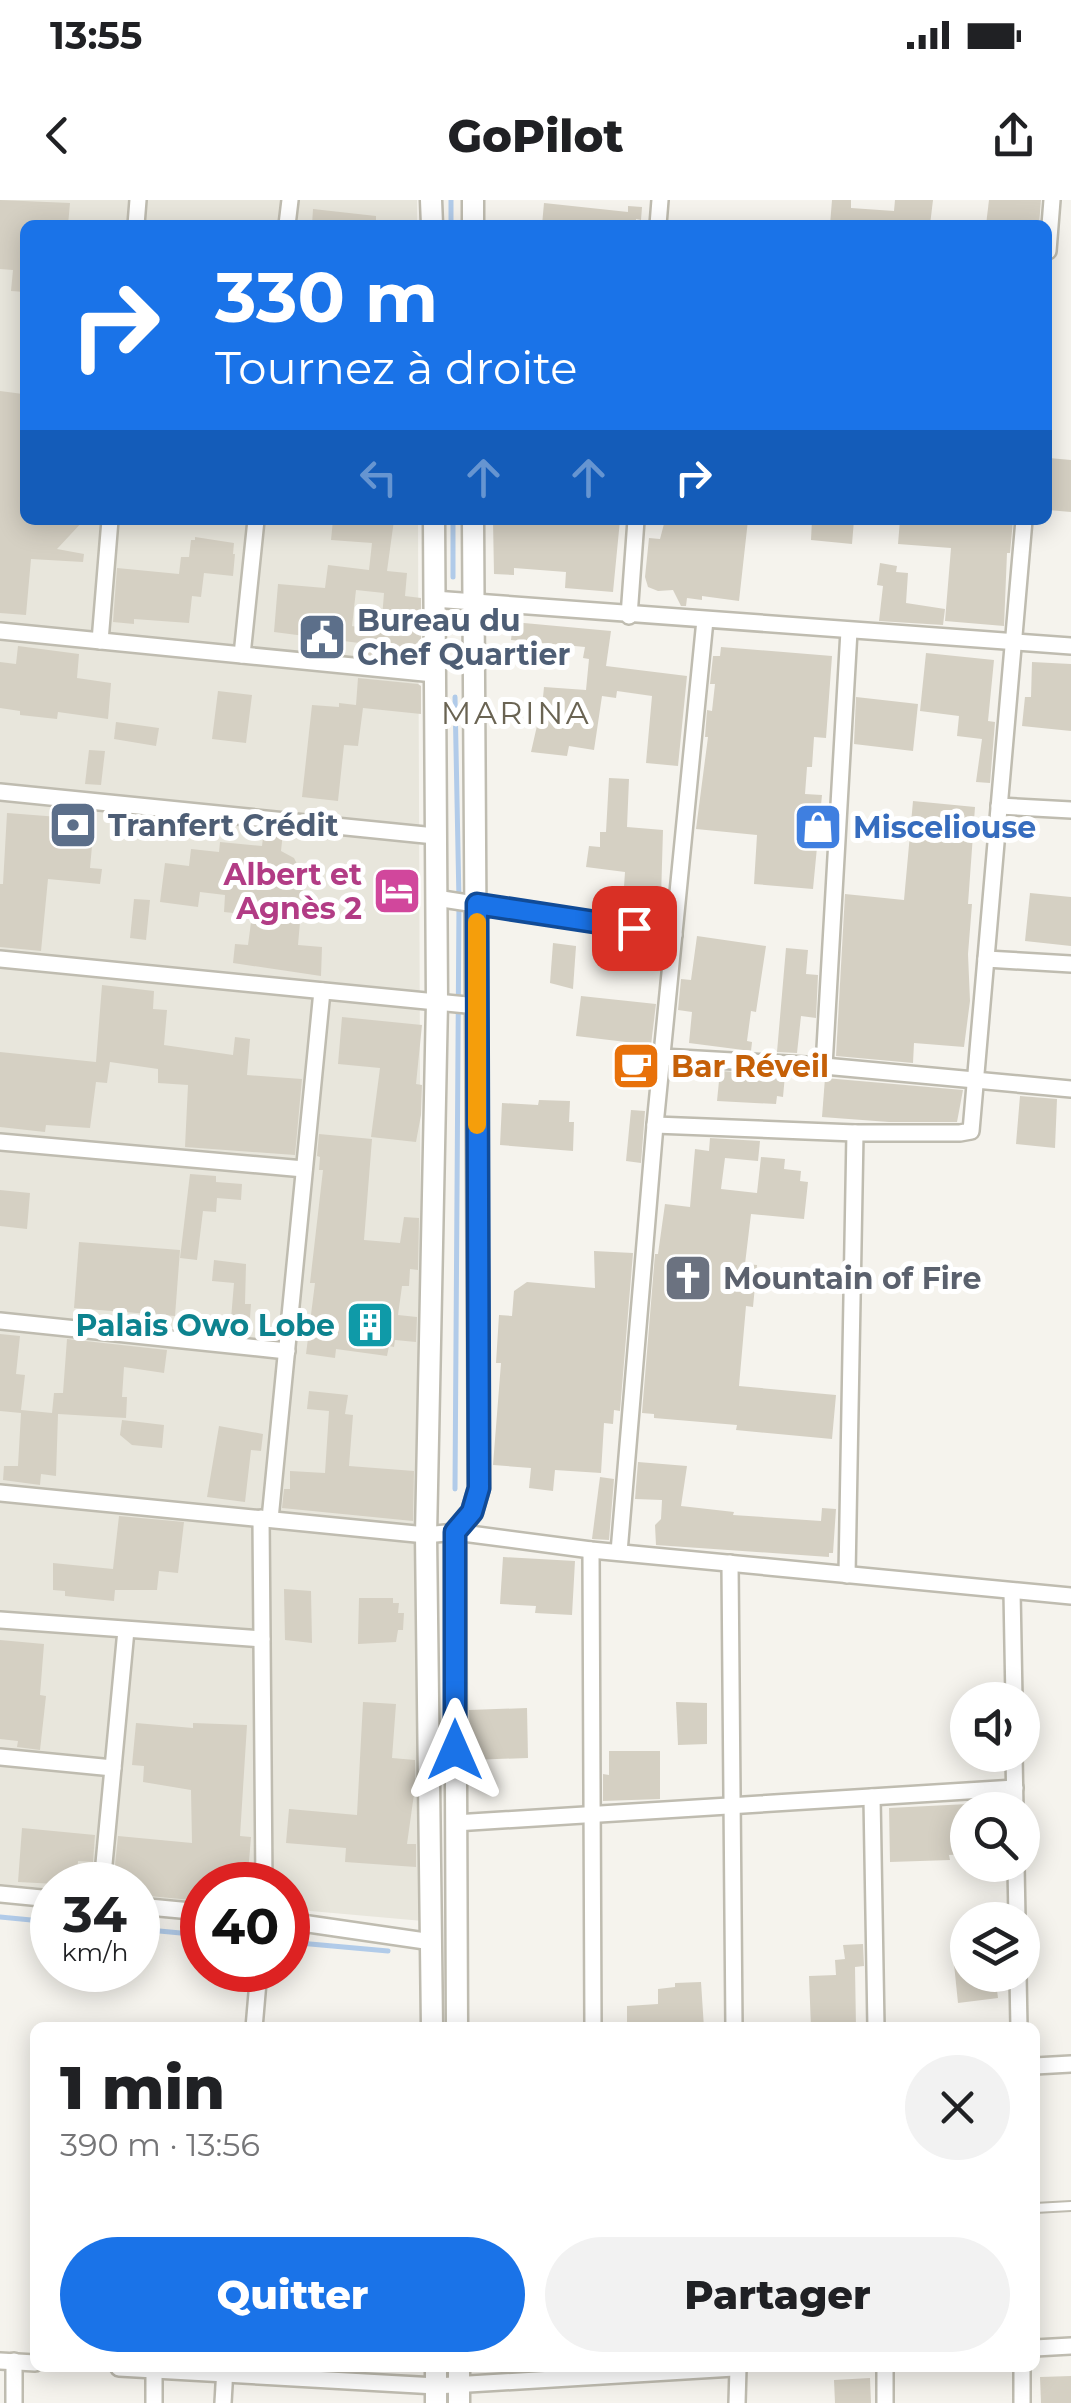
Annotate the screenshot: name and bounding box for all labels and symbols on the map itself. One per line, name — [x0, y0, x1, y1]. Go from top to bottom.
place label: Bureau du Chef Quartier — [357, 602, 570, 673]
public building icon: Bureau du Chef Quartier — [296, 611, 348, 663]
district label: MARINA — [441, 693, 591, 732]
bank icon: Tranfert Crédit — [47, 799, 99, 851]
shop icon: Misceliouse — [792, 801, 844, 853]
place label: Tranfert Crédit — [108, 807, 339, 844]
place label: Misceliouse — [853, 809, 1036, 846]
place label: Albert et Agnès 2 — [222, 856, 362, 927]
hotel icon: Albert et Agnès 2 — [371, 865, 423, 917]
pin — [592, 886, 677, 971]
cafe icon: Bar Réveil — [610, 1040, 662, 1092]
place label: Bar Réveil — [671, 1048, 829, 1085]
church icon: Mountain of Fire — [662, 1252, 714, 1304]
place label: Mountain of Fire — [723, 1260, 981, 1297]
building icon: Palais Owo Lobe — [344, 1299, 396, 1351]
place label: Palais Owo Lobe — [76, 1307, 335, 1344]
position arrow — [403, 1698, 507, 1802]
speed limit sign: 40 — [180, 1862, 310, 1992]

